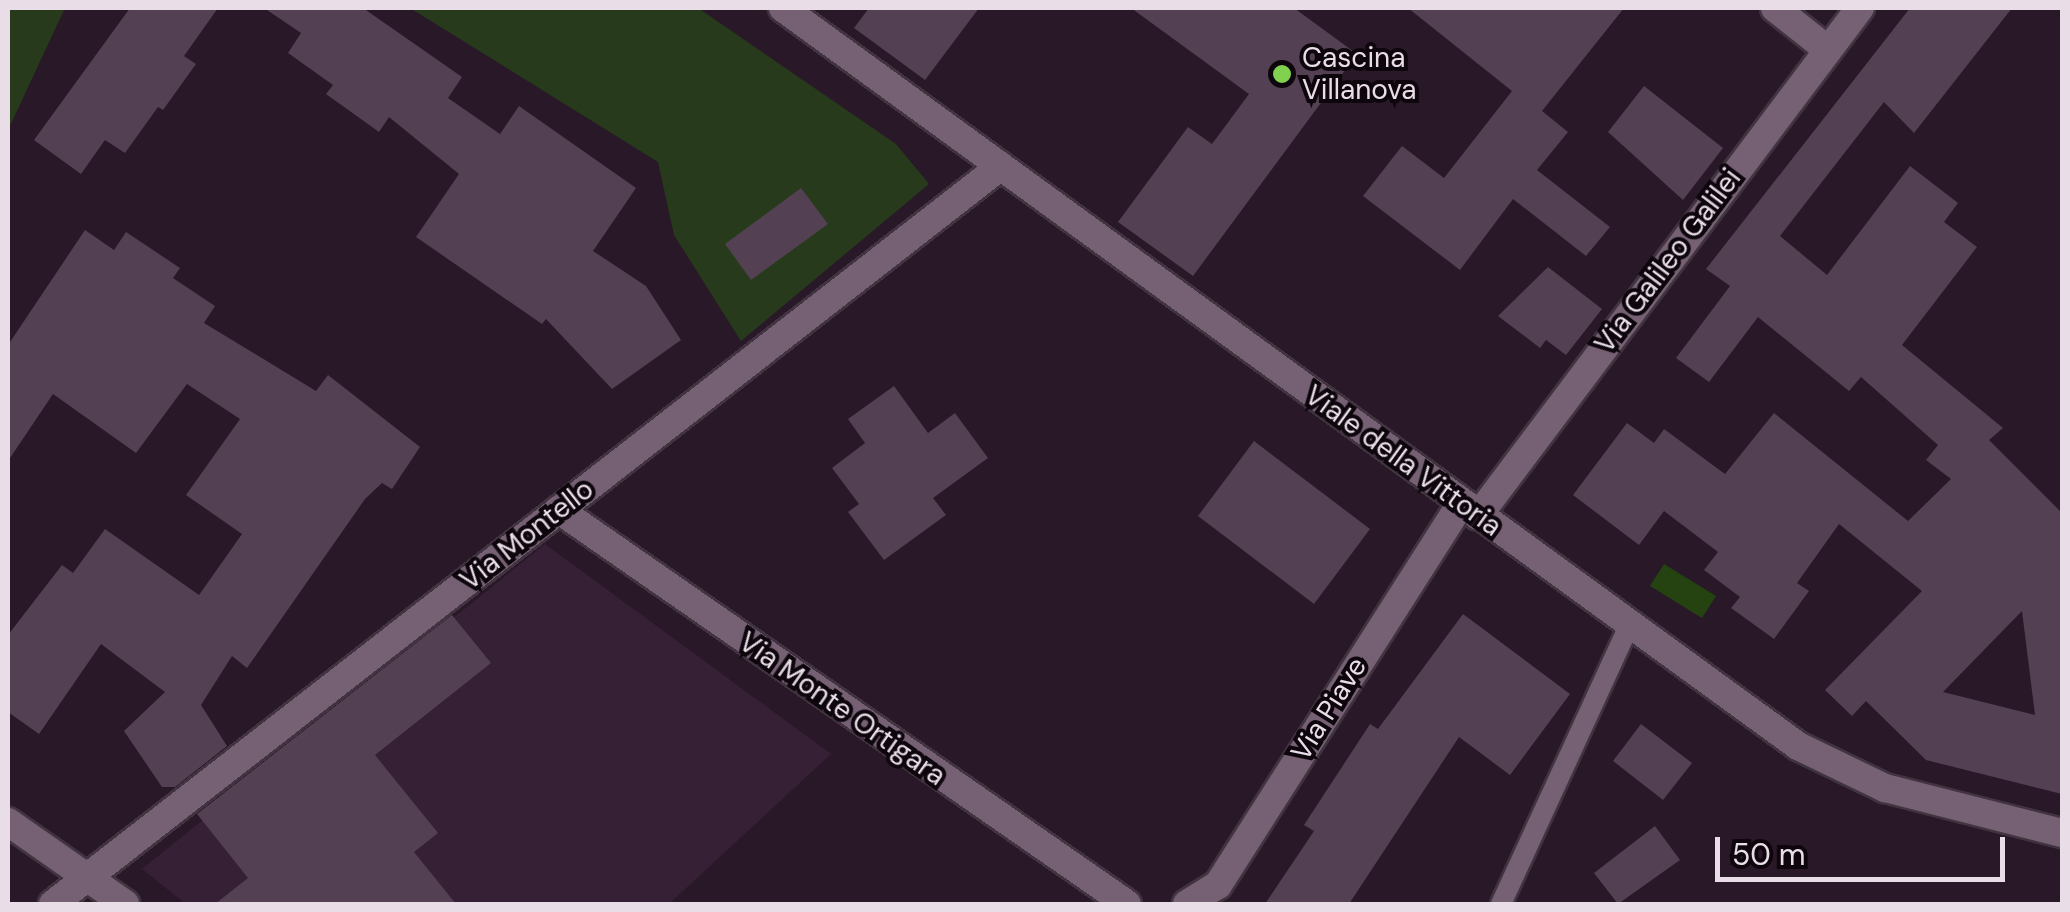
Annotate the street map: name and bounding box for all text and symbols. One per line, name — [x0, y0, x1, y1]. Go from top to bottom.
place label: Cascina Villanova — [1302, 41, 1416, 107]
marker: Cascina Villanova — [1271, 63, 1293, 85]
street label: Via Galileo Galilei — [1588, 162, 1748, 360]
street label: Viale della Vittoria — [1298, 378, 1508, 544]
street label: Via Montello — [454, 473, 600, 597]
street label: Via Monte Ortigara — [732, 625, 952, 793]
street label: Via Piave — [1284, 651, 1374, 767]
scale bar — [1720, 817, 2010, 879]
text: 50 m — [1732, 835, 1806, 874]

